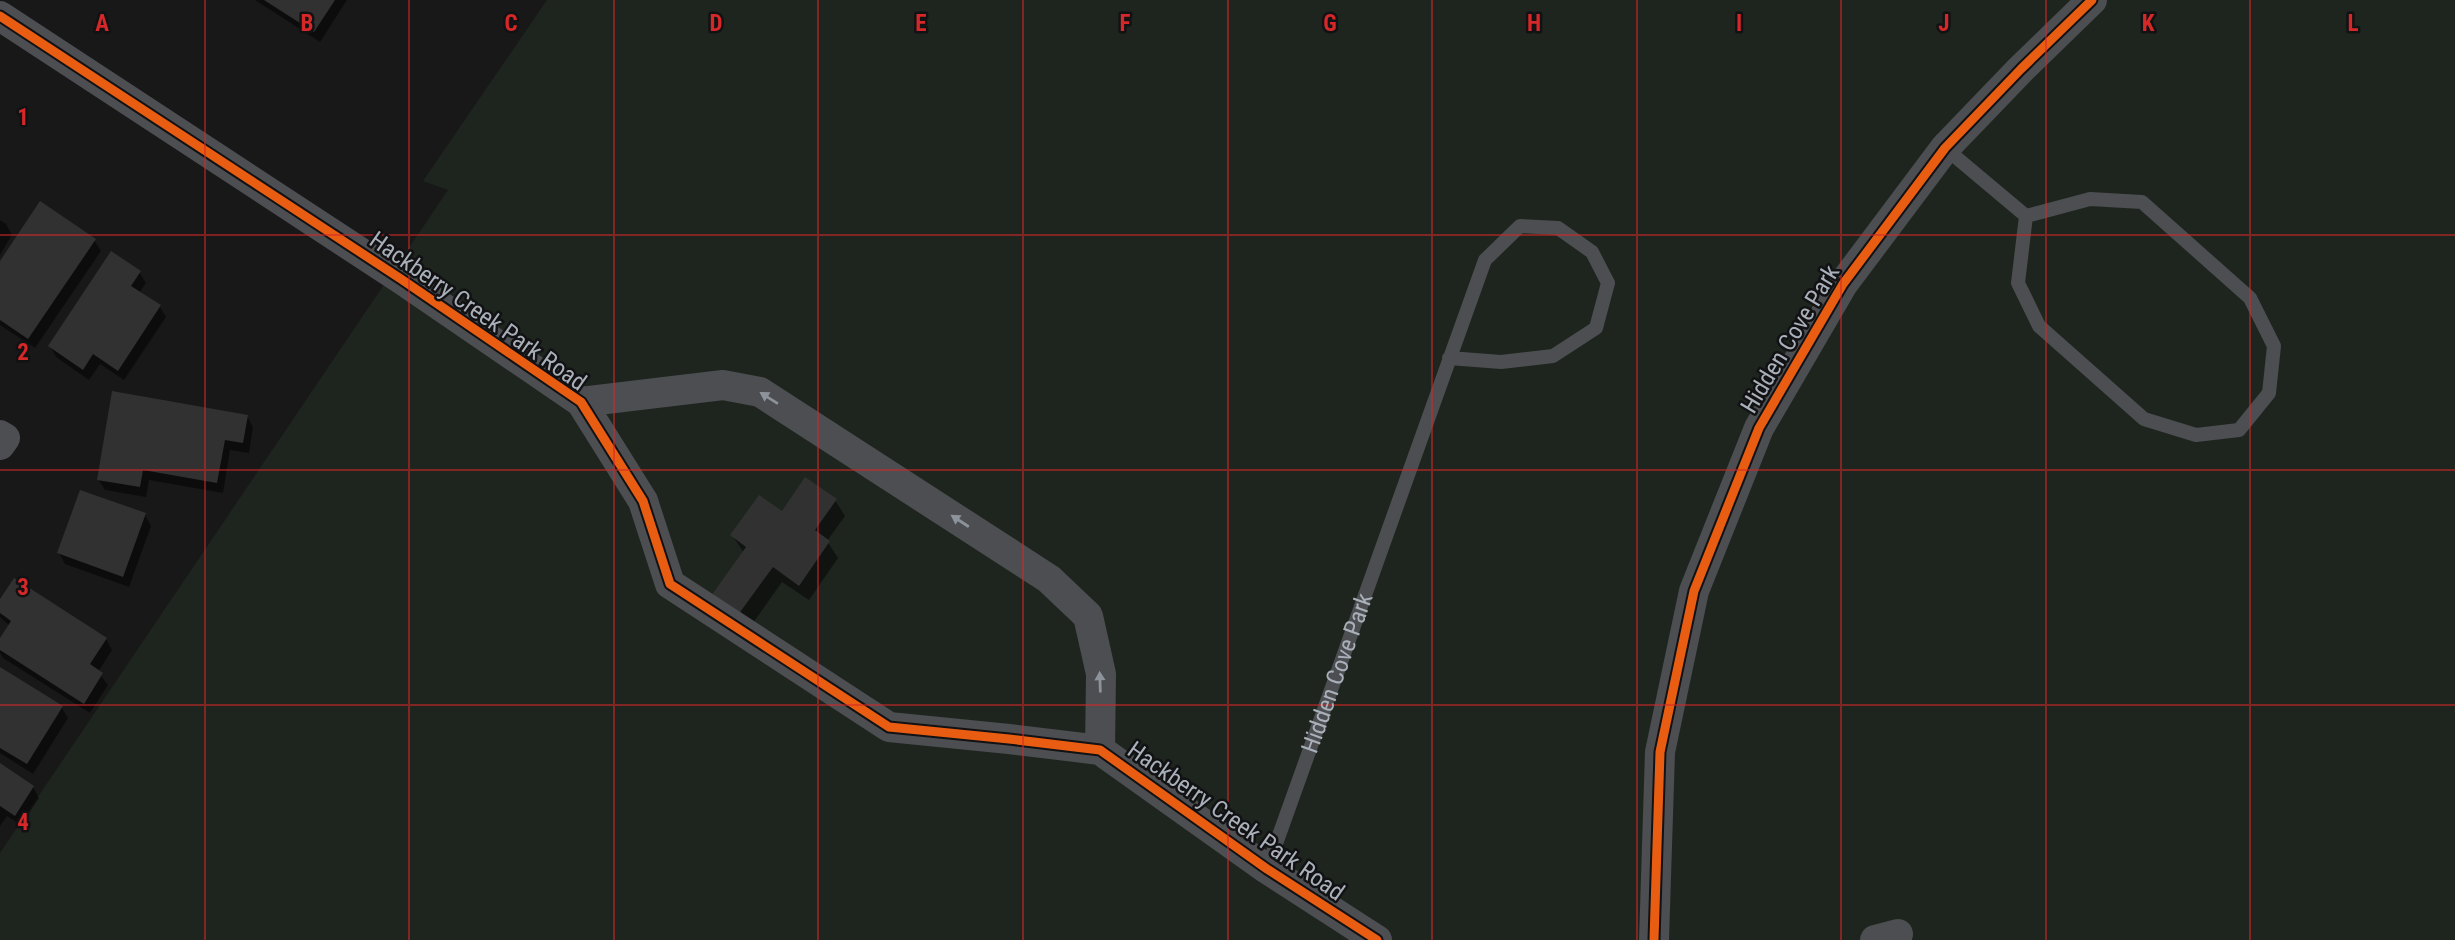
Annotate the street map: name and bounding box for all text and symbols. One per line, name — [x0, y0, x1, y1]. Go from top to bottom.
text: A — [95, 10, 109, 37]
text: B — [301, 10, 313, 37]
text: C — [504, 10, 518, 37]
text: D — [710, 10, 723, 37]
text: E — [915, 10, 927, 37]
text: F — [1120, 10, 1131, 37]
text: G — [1323, 10, 1337, 37]
text: H — [1527, 10, 1541, 37]
text: I — [1736, 10, 1742, 37]
text: J — [1938, 10, 1950, 37]
text: K — [2142, 10, 2155, 37]
text: L — [2347, 10, 2359, 37]
text: 1 — [17, 104, 29, 131]
street label: Hackberry Creek Park Road — [364, 226, 592, 396]
street label: Hidden Cove Park — [1735, 260, 1845, 418]
text: 2 — [17, 339, 29, 366]
one-way arrow — [759, 391, 778, 404]
one-way arrow — [950, 515, 969, 528]
text: 3 — [17, 574, 29, 601]
street label: Hidden Cove Park — [1296, 589, 1379, 757]
one-way arrow — [1094, 671, 1106, 693]
street label: Hackberry Creek Park Road — [1122, 736, 1350, 906]
text: 4 — [17, 809, 29, 836]

